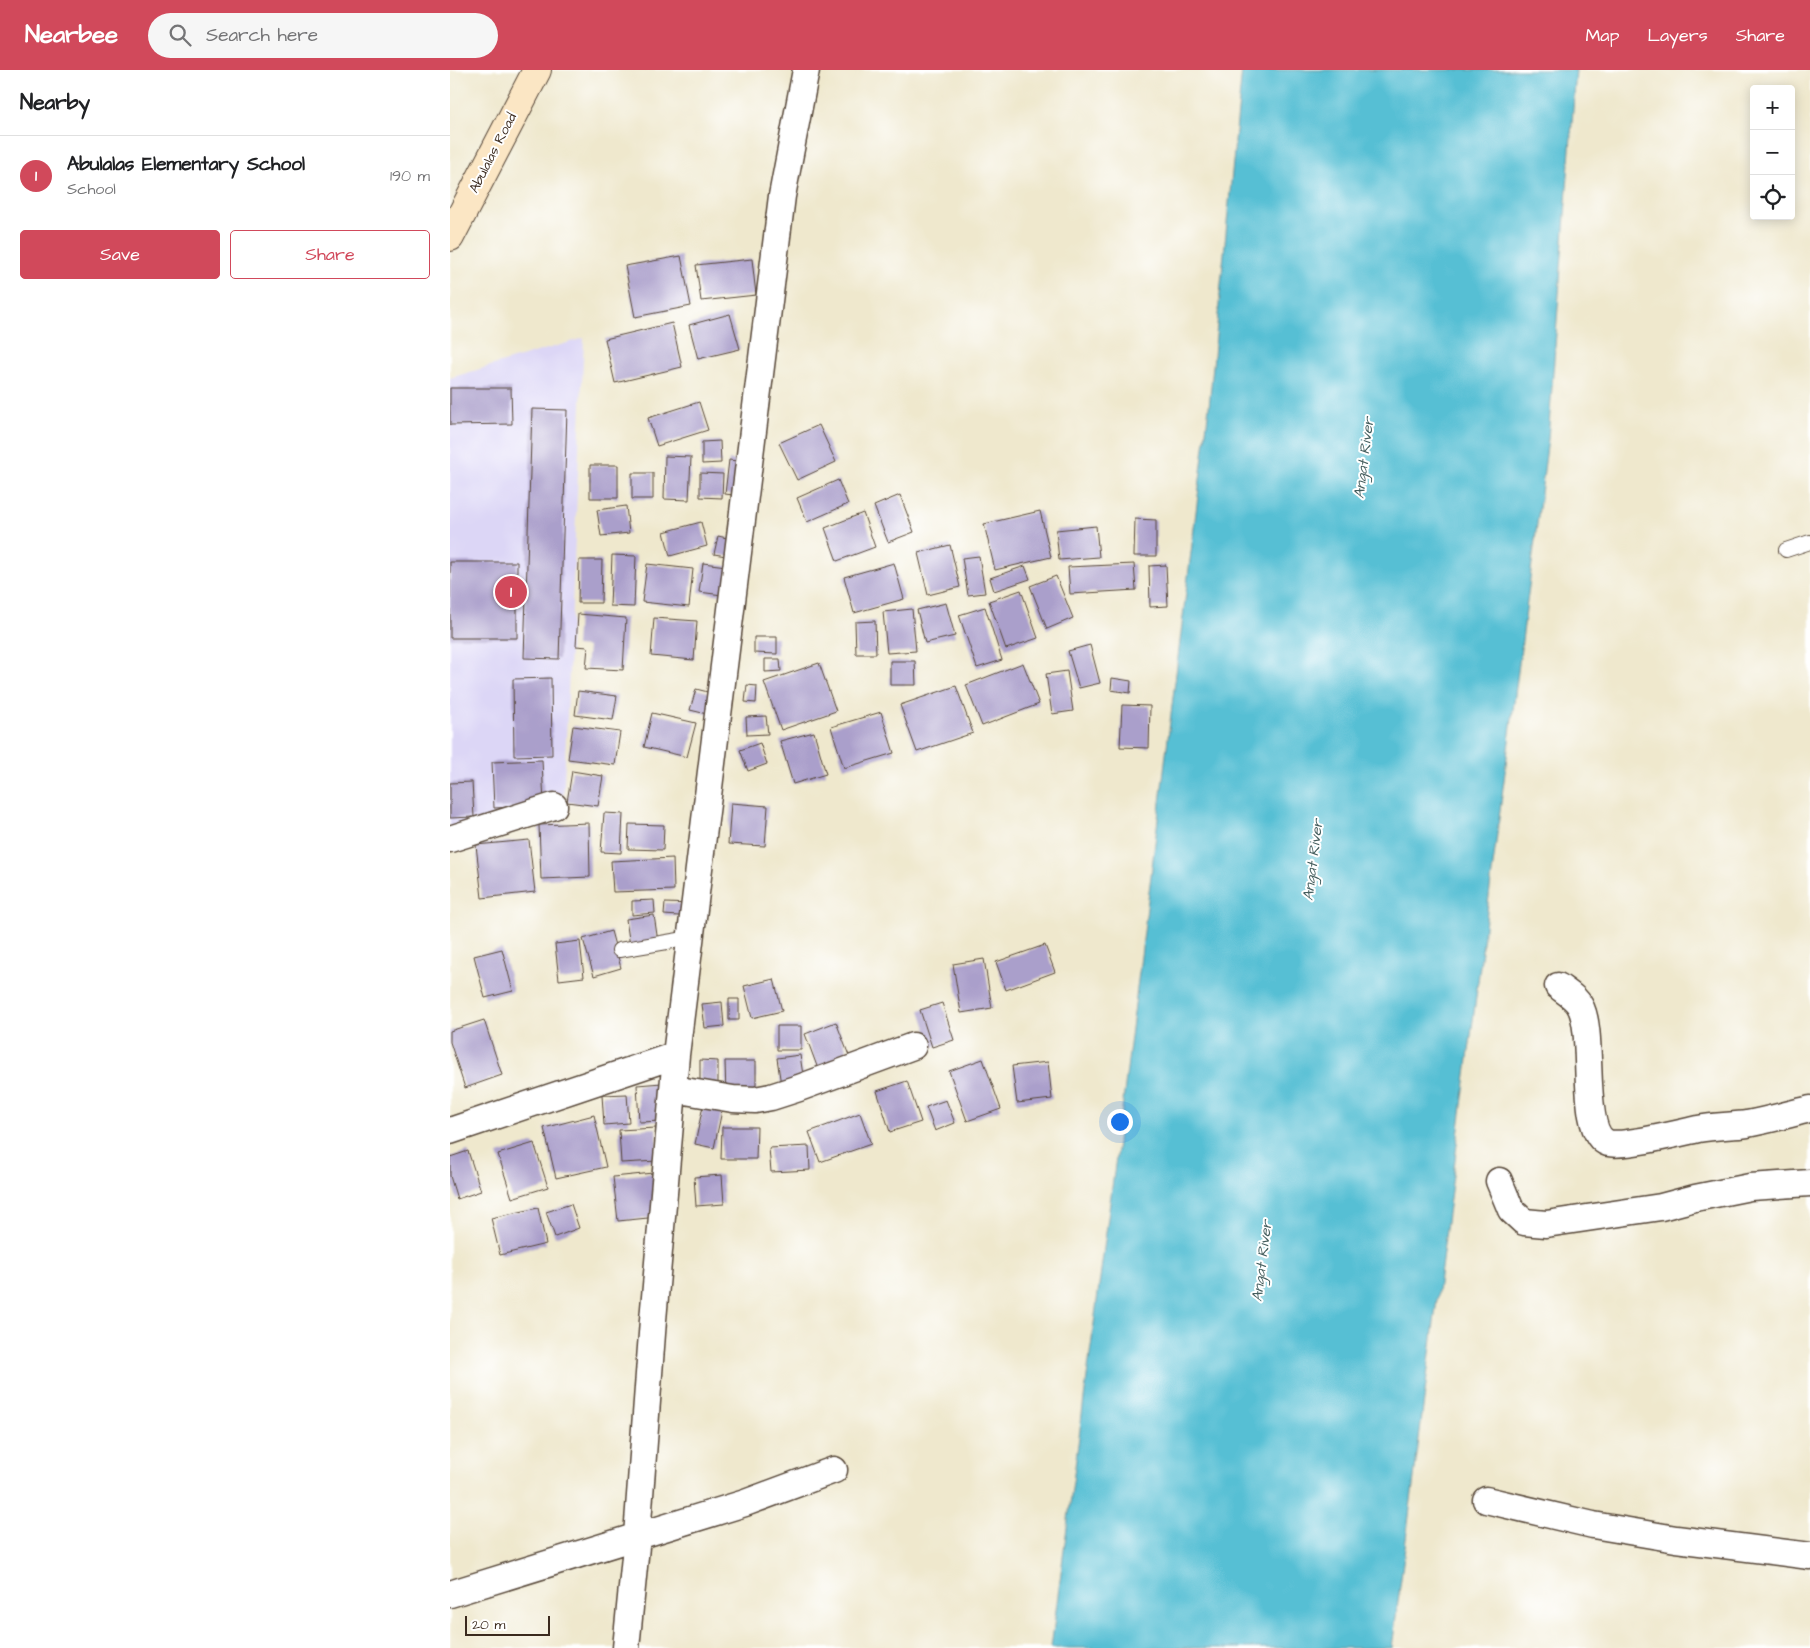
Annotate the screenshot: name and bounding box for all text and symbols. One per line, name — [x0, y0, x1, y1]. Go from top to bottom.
search box — [148, 13, 498, 58]
text: Nearbee — [25, 18, 118, 52]
icon: search — [166, 21, 194, 49]
text: Search here — [206, 22, 318, 49]
text: Map — [1585, 23, 1619, 48]
text: Layers — [1647, 23, 1708, 48]
text: Share — [1736, 23, 1785, 48]
map controls — [1750, 85, 1795, 220]
button: + — [1750, 85, 1795, 130]
text: Nearby — [20, 88, 90, 117]
street label: Abulalas Road — [464, 110, 522, 196]
button: − — [1750, 130, 1795, 175]
text: Abulalas Elementary School — [67, 151, 305, 178]
text: 1 — [35, 165, 37, 187]
text: 190 m — [390, 165, 430, 187]
button: locate — [1750, 175, 1795, 220]
text: School — [67, 178, 116, 200]
button: Save — [20, 230, 220, 279]
button: Share — [230, 230, 430, 279]
water label: Angat River — [1349, 414, 1381, 500]
pin: 1 — [495, 573, 527, 611]
water label: Angat River — [1298, 816, 1330, 902]
your location — [1107, 1109, 1133, 1135]
water label: Angat River — [1247, 1217, 1279, 1303]
scale bar — [465, 1613, 550, 1636]
text: 20 m — [472, 1615, 505, 1635]

